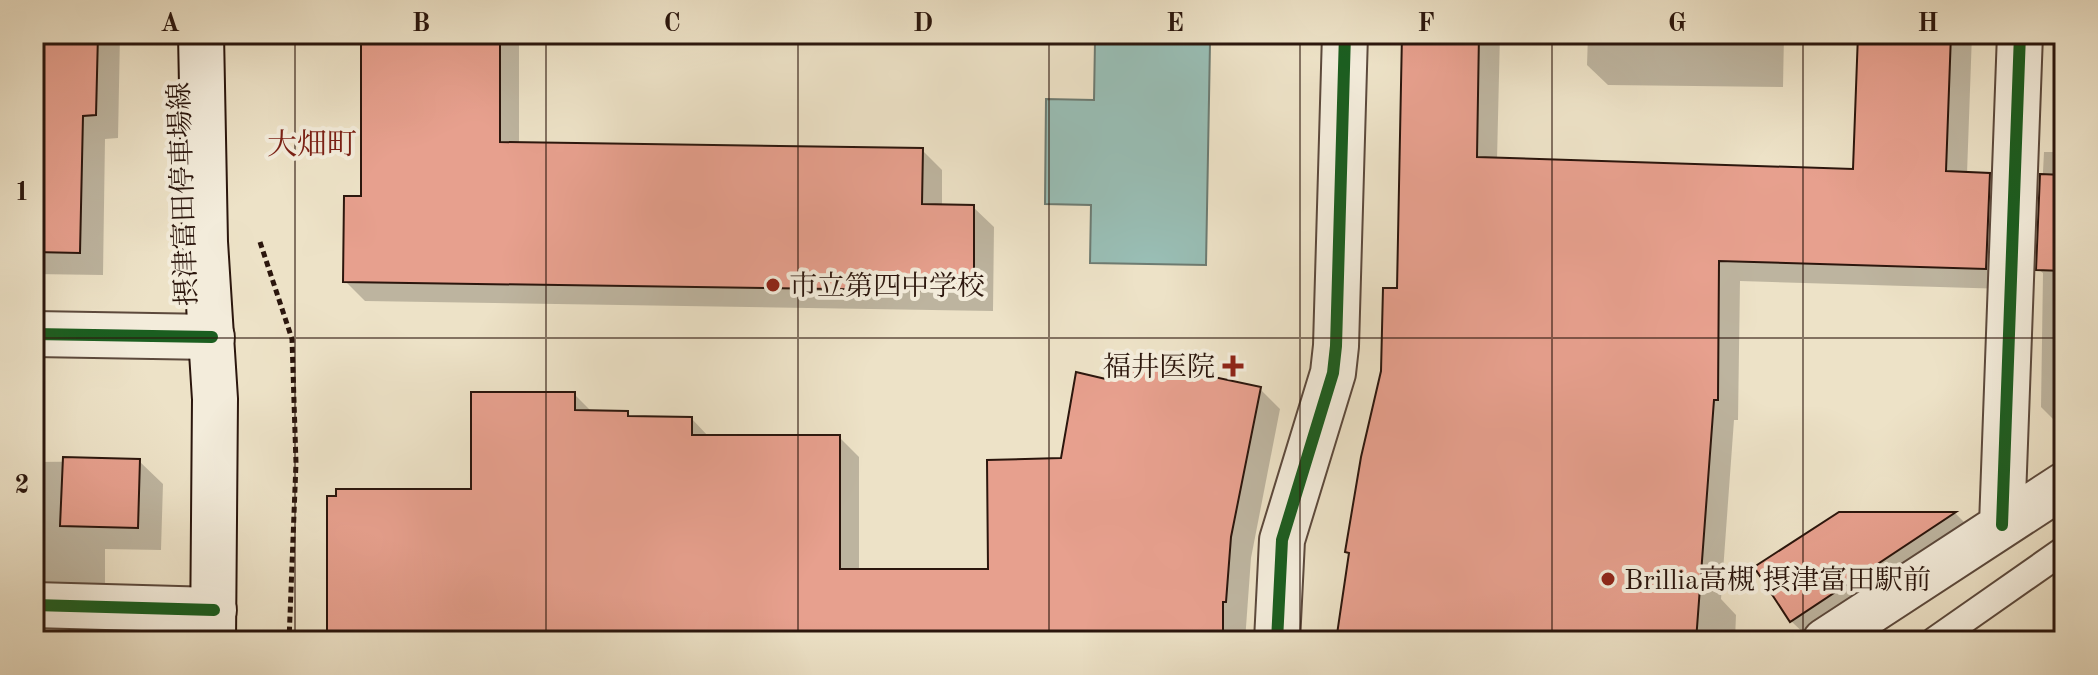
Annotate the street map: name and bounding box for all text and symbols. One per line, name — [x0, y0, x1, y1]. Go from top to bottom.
text: A — [160, 11, 180, 37]
text: B — [412, 11, 430, 37]
text: C — [663, 11, 681, 37]
text: D — [913, 11, 933, 37]
text: E — [1166, 11, 1184, 37]
text: F — [1417, 11, 1435, 37]
text: G — [1668, 11, 1686, 37]
text: H — [1917, 11, 1939, 37]
street label: 摂津富田停車場線 — [164, 81, 203, 306]
district label: 大畑町 — [267, 129, 357, 161]
text: 1 — [14, 180, 30, 206]
place label: 市立第四中学校 — [789, 271, 985, 302]
marker: 市立第四中学校 — [764, 276, 782, 294]
place label: 福井医院 — [1103, 352, 1215, 383]
marker: 福井医院 — [1222, 355, 1244, 377]
text: 2 — [14, 473, 30, 499]
place label: Brillia高槻 摂津富田駅前 — [1624, 565, 1931, 596]
marker: Brillia高槻 摂津富田駅前 — [1599, 570, 1617, 588]

